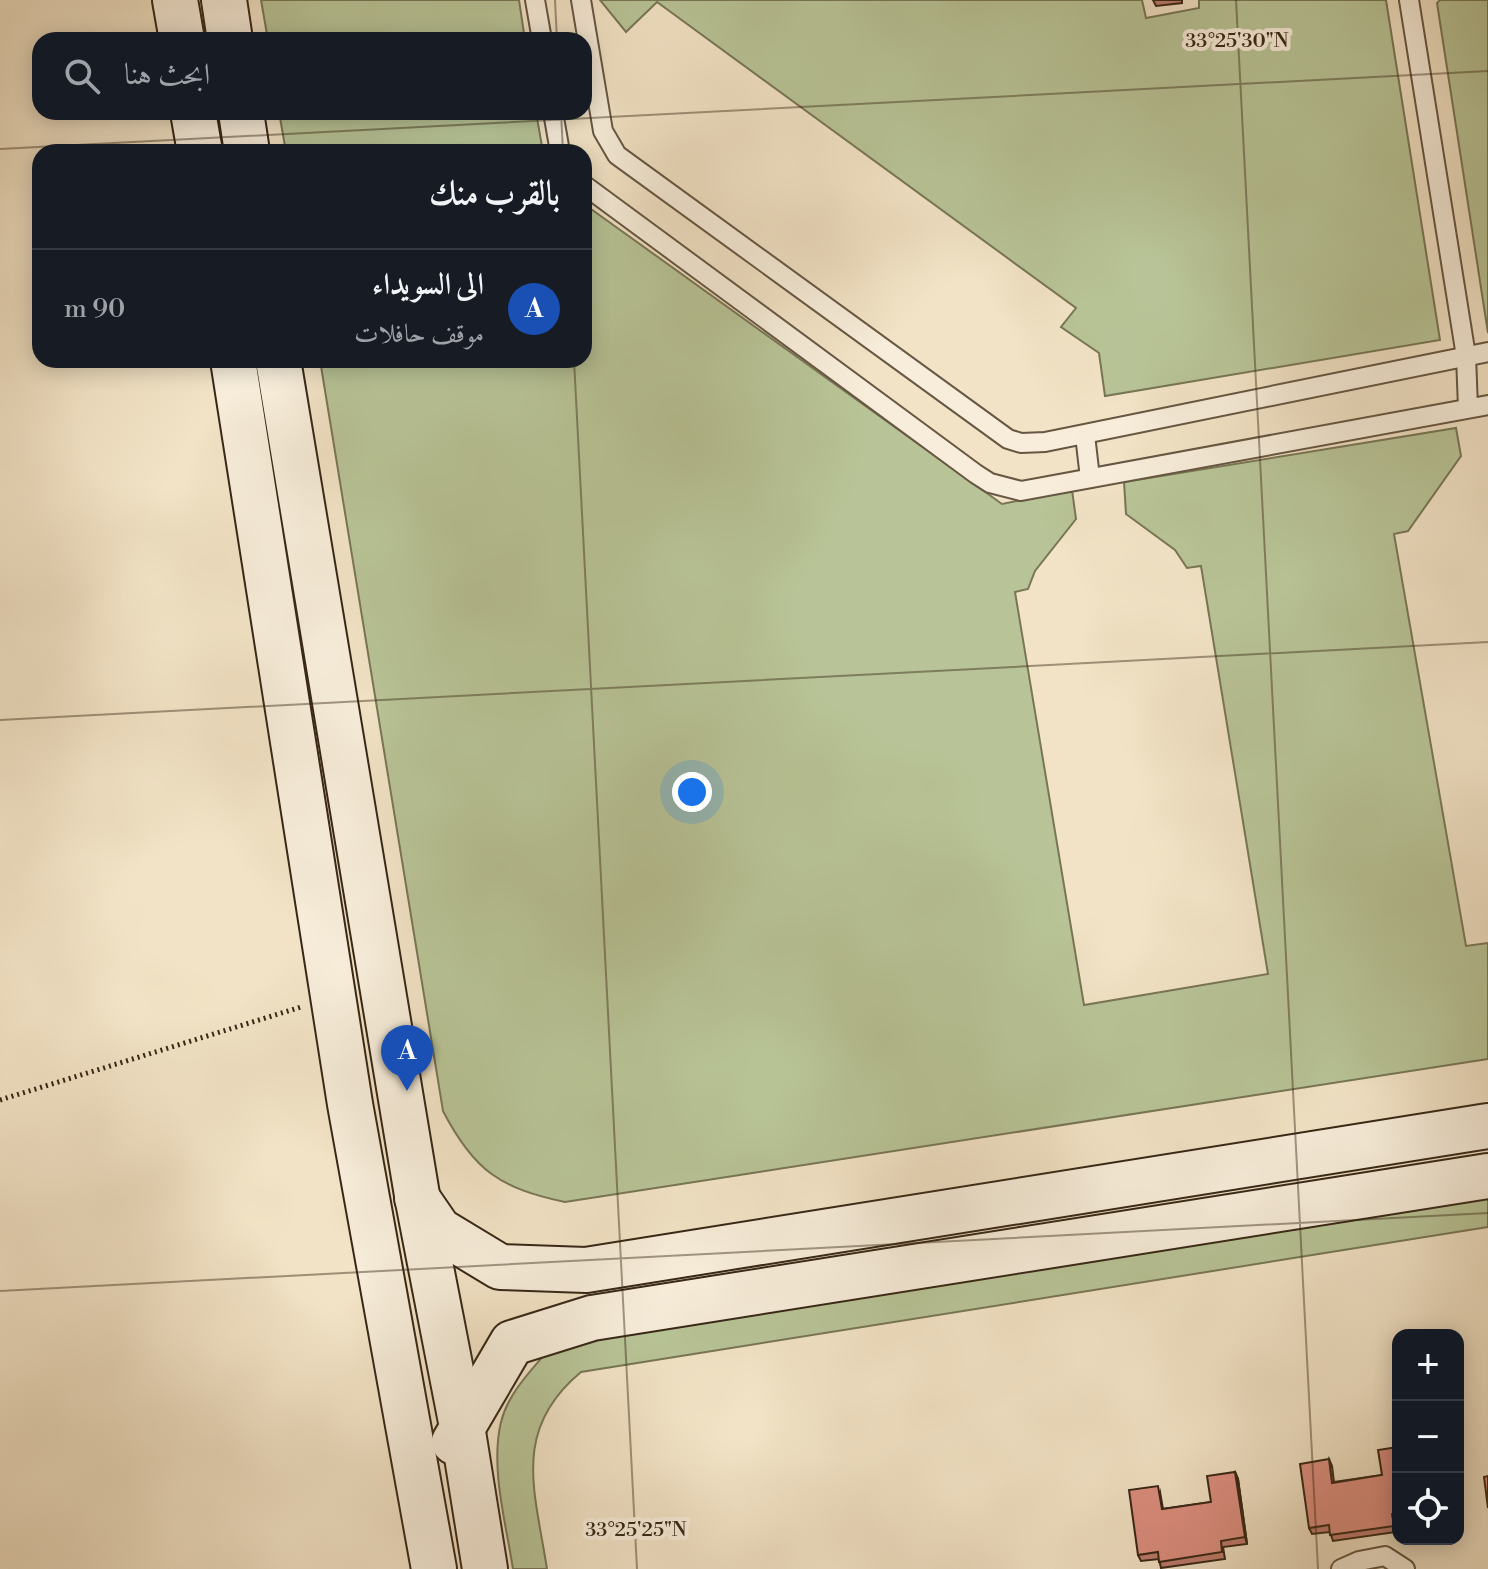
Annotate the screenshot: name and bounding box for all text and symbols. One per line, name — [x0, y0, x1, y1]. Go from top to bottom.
text: 33°25'30"N — [1185, 29, 1289, 54]
search box — [32, 32, 592, 120]
icon: search — [60, 54, 104, 98]
text: ابحث هنا — [124, 56, 210, 94]
text: بالقرب منك — [429, 173, 560, 215]
text: الى السويداء — [372, 266, 484, 304]
text: 90 m — [64, 293, 125, 325]
text: A — [525, 293, 543, 325]
text: موقف حافلات — [354, 318, 484, 350]
your location — [672, 772, 712, 812]
pin: A — [381, 1025, 433, 1091]
map controls — [1392, 1329, 1464, 1545]
button: + — [1392, 1329, 1464, 1401]
button: − — [1392, 1401, 1464, 1473]
button: locate — [1392, 1473, 1464, 1545]
text: 33°25'25"N — [585, 1518, 687, 1543]

